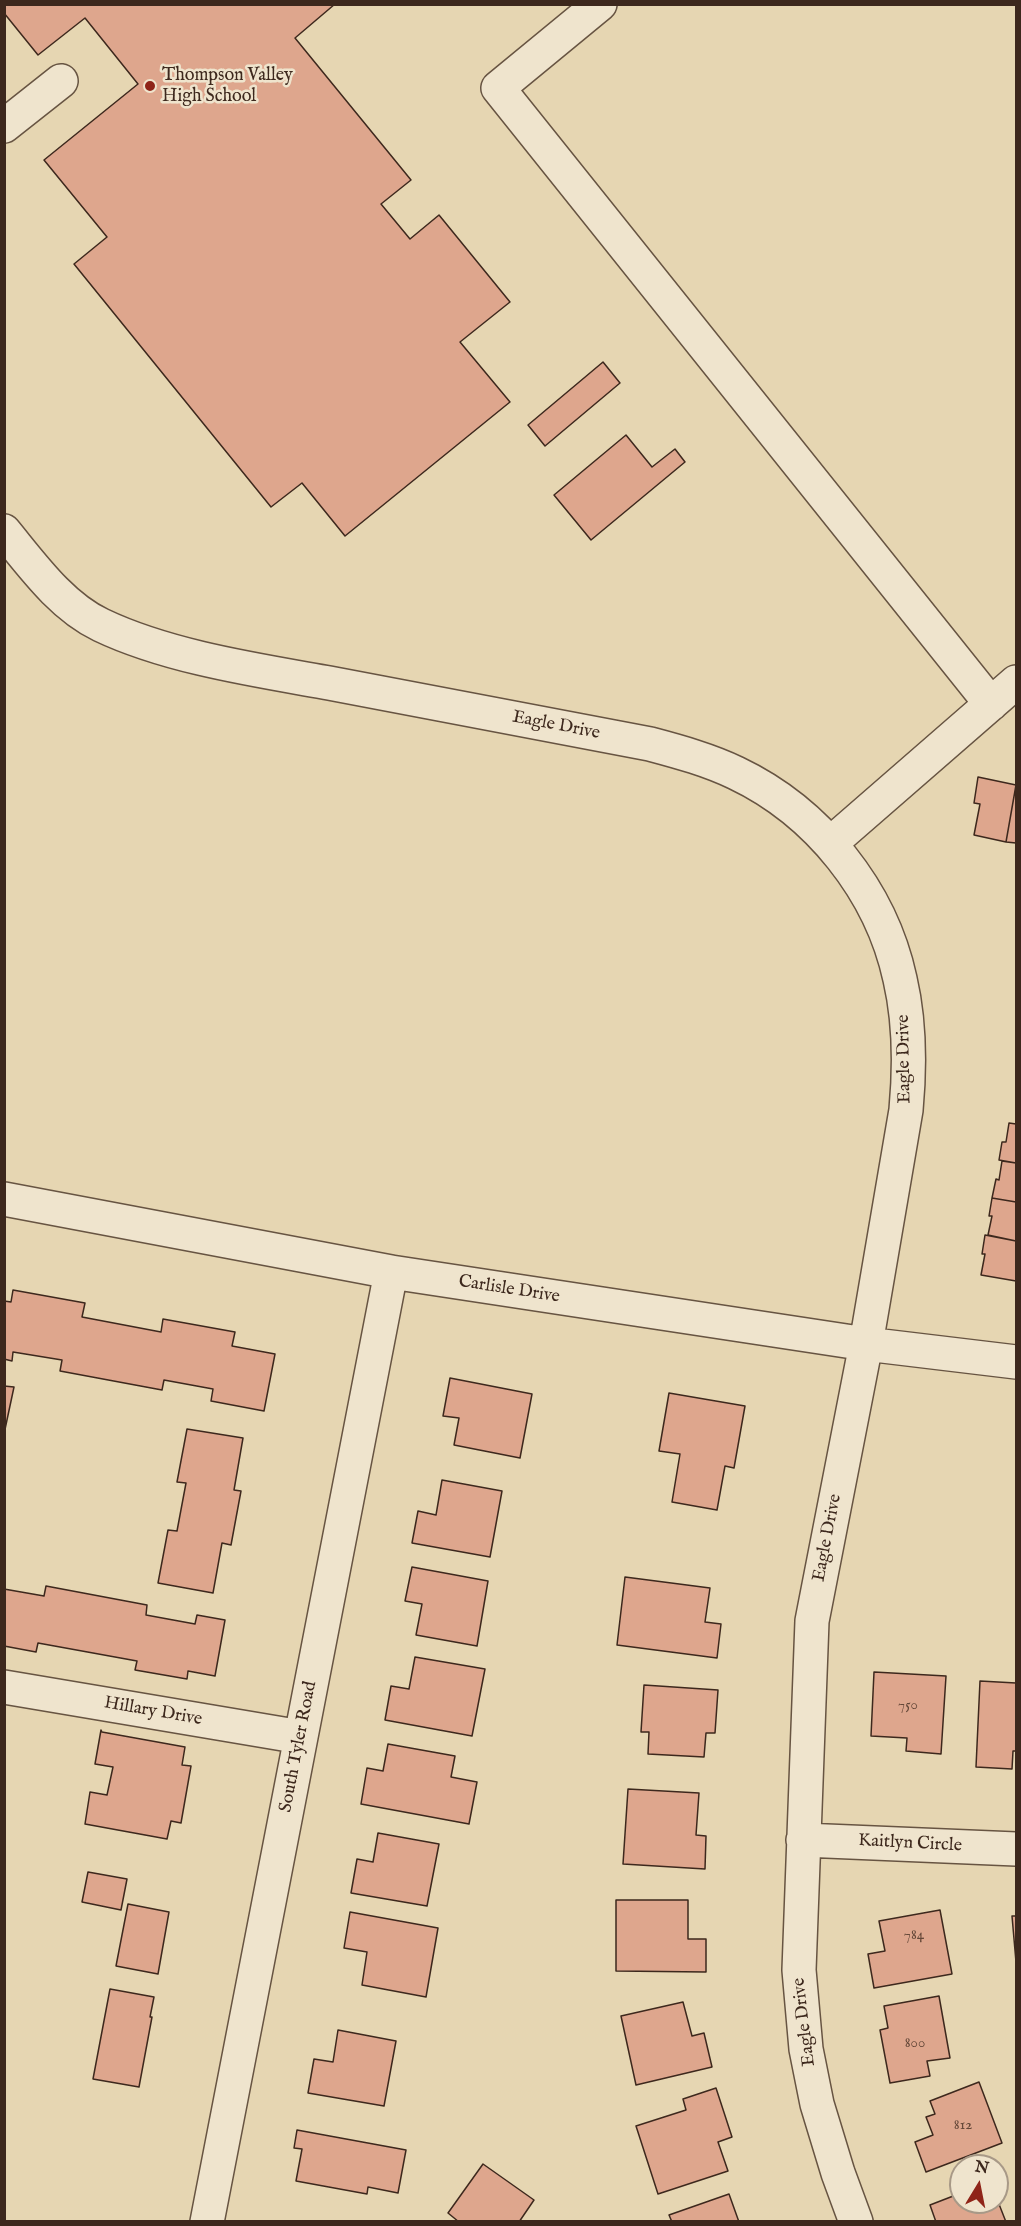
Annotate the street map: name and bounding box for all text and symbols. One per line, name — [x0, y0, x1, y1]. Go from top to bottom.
place label: Thompson Valley High School — [162, 65, 293, 107]
marker: Thompson Valley High School — [143, 79, 157, 93]
street label: Eagle Drive — [510, 707, 602, 745]
street label: Eagle Drive — [893, 1014, 917, 1104]
street label: Carlisle Drive — [457, 1271, 561, 1309]
street label: Eagle Drive — [809, 1492, 847, 1584]
street label: South Tyler Road — [276, 1680, 322, 1814]
street label: Hillary Drive — [102, 1693, 204, 1731]
house number: 750 — [898, 1697, 918, 1715]
street label: Kaitlyn Circle — [858, 1830, 962, 1858]
house number: 784 — [904, 1927, 924, 1945]
street label: Eagle Drive — [789, 1977, 821, 2067]
house number: 800 — [905, 2035, 925, 2053]
house number: 812 — [954, 2117, 972, 2135]
north arrow — [949, 2154, 1009, 2214]
text: N — [973, 2157, 990, 2179]

